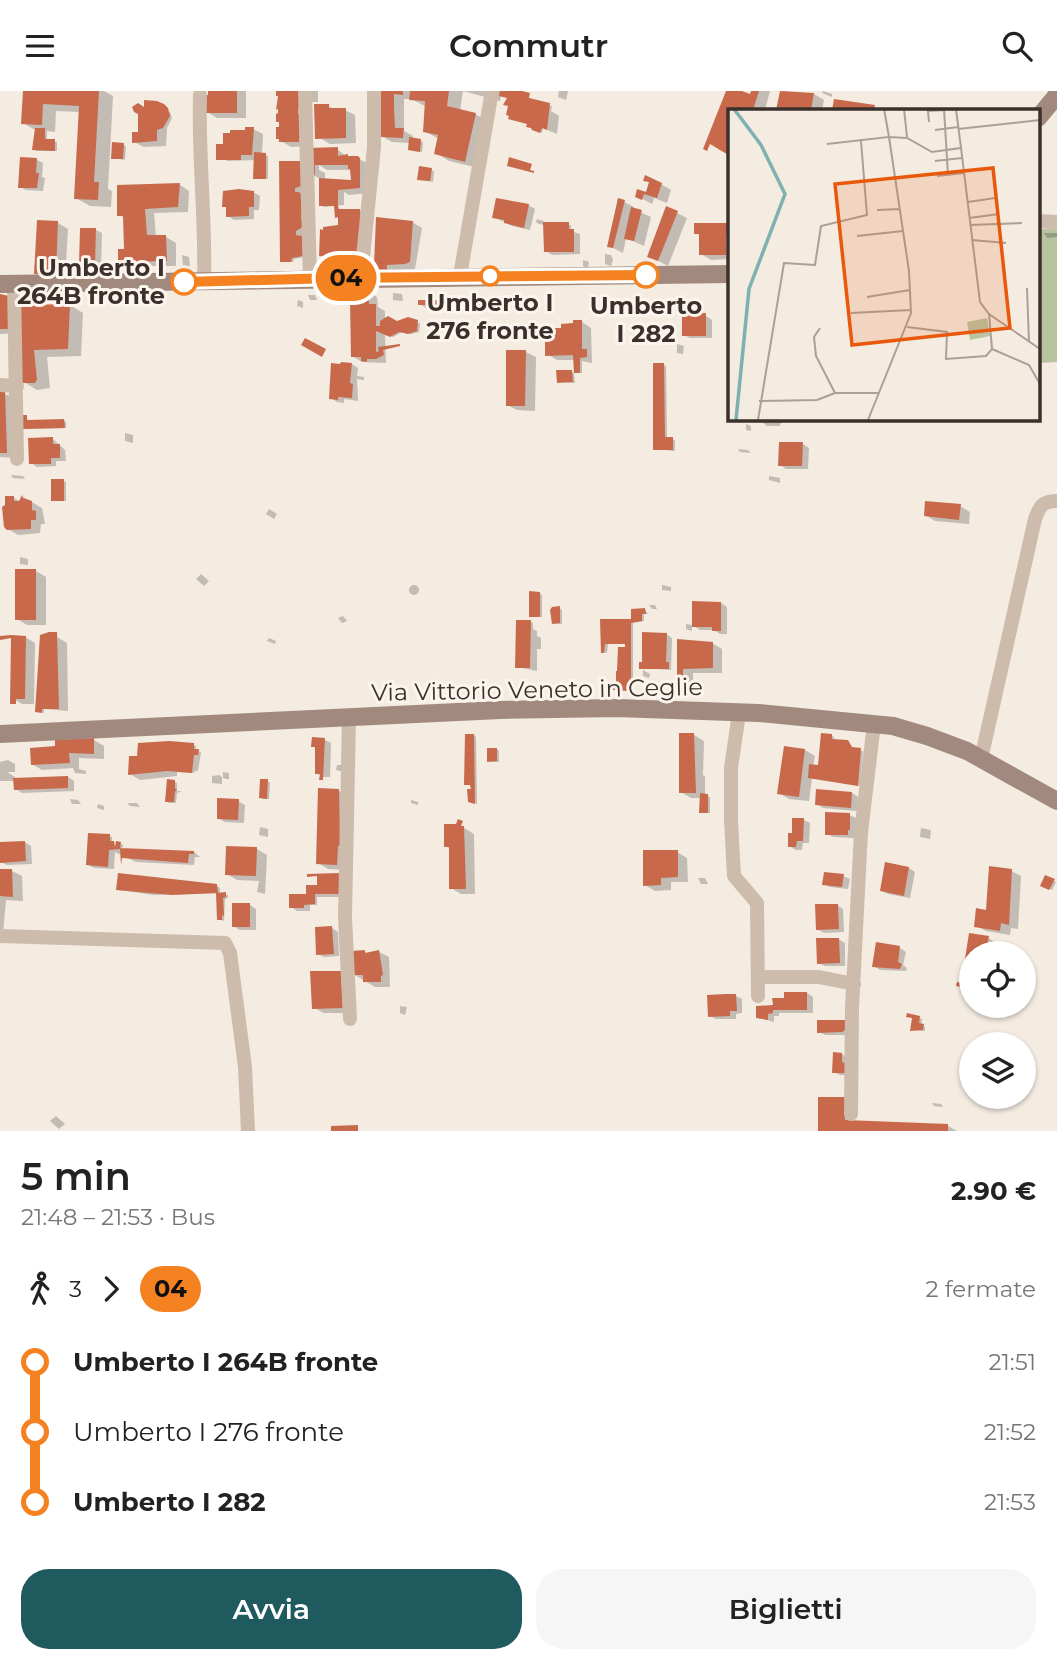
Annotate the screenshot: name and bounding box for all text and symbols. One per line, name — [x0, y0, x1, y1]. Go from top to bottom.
text: Commutr — [449, 26, 608, 65]
icon: menu — [21, 27, 59, 65]
icon: search — [998, 27, 1036, 65]
inset map — [728, 109, 1040, 420]
place label: Umberto I 264B fronte — [17, 253, 165, 310]
line badge: 04 — [314, 255, 378, 301]
marker: Umberto I 282 — [633, 262, 659, 288]
text: 04 — [330, 263, 362, 292]
marker: Umberto I 276 fronte — [480, 266, 500, 286]
marker: Umberto I 264B fronte — [171, 269, 197, 295]
place label: Umberto I 276 fronte — [426, 288, 554, 345]
place label: Umberto I 282 — [590, 291, 702, 348]
street label: Via Vittorio Veneto in Ceglie — [371, 672, 703, 707]
map controls — [959, 941, 1036, 1109]
button: locate — [959, 941, 1036, 1018]
button: layers — [959, 1032, 1036, 1109]
text: 5 min — [21, 1153, 131, 1200]
text: 2.90 € — [951, 1175, 1036, 1207]
text: 21:48 – 21:53 · Bus — [21, 1203, 215, 1231]
icon: walk — [21, 1270, 59, 1308]
icon: forward — [92, 1270, 130, 1308]
text: 04 — [154, 1274, 187, 1303]
text: 3 — [69, 1275, 82, 1303]
text: 2 fermate — [926, 1275, 1036, 1303]
text: Umberto I 264B fronte — [73, 1346, 378, 1378]
text: 21:51 — [988, 1348, 1036, 1376]
text: Umberto I 276 fronte — [73, 1416, 344, 1448]
text: 21:52 — [984, 1418, 1036, 1446]
text: Umberto I 282 — [73, 1486, 266, 1518]
text: 21:53 — [984, 1488, 1036, 1516]
button: Avvia — [21, 1569, 522, 1649]
button: Biglietti — [536, 1569, 1036, 1649]

